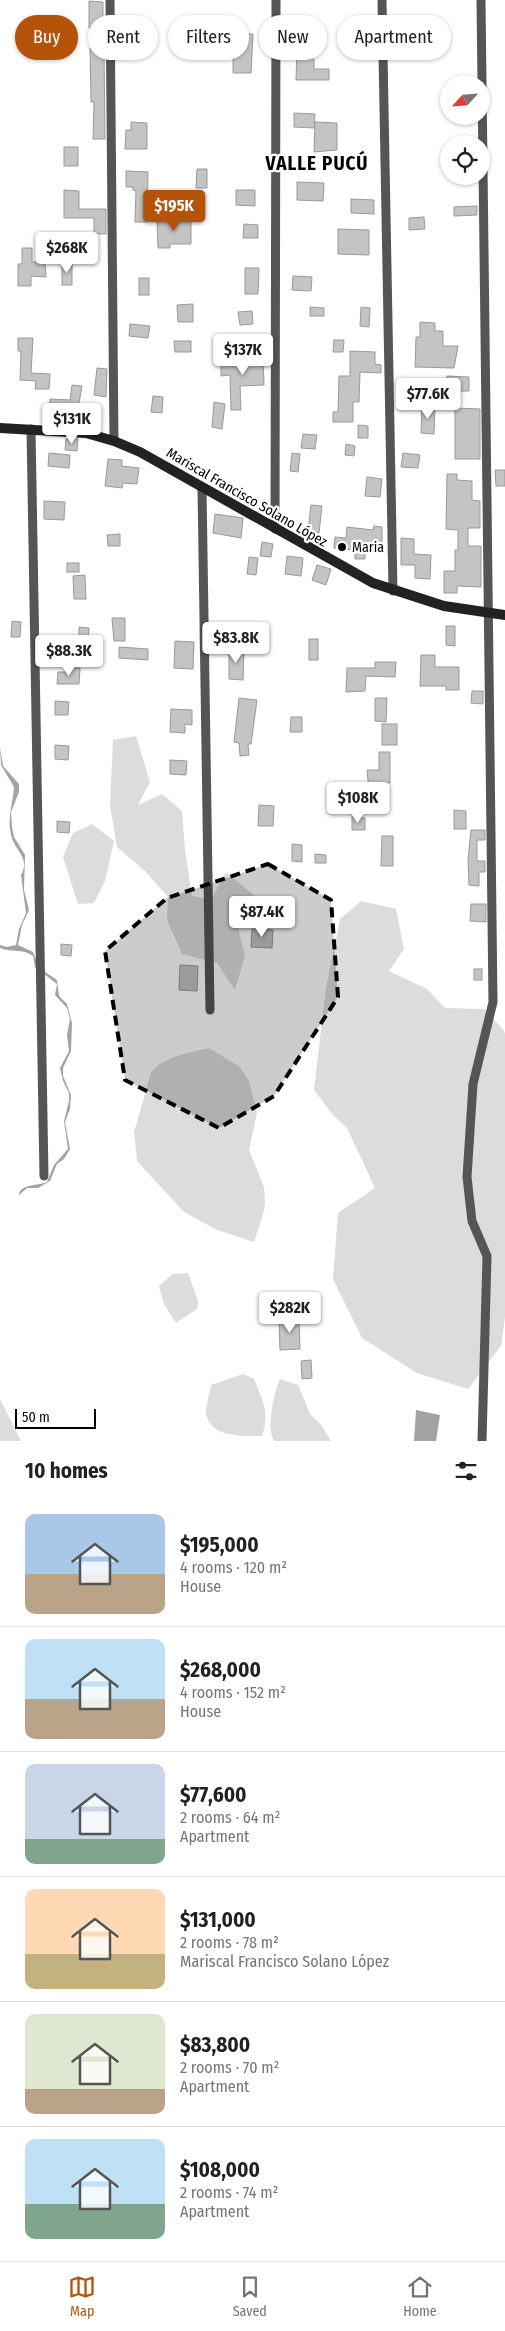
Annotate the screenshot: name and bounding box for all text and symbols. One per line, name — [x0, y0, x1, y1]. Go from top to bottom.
chip: Buy — [15, 15, 78, 60]
chip: Rent — [88, 15, 158, 60]
chip: Filters — [168, 15, 249, 60]
chip: New — [259, 15, 327, 60]
chip: Apartment — [337, 15, 451, 60]
north arrow — [440, 75, 490, 125]
map controls — [440, 75, 490, 185]
button: locate — [440, 135, 490, 185]
district label: VALLE PUCÚ — [265, 150, 369, 175]
pin: $195K — [139, 190, 209, 232]
text: $195K — [154, 196, 194, 215]
pin: $268K — [32, 232, 102, 274]
text: $268K — [46, 238, 88, 257]
pin: $137K — [208, 334, 278, 376]
text: $137K — [224, 340, 262, 359]
pin: $77.6K — [387, 378, 469, 420]
text: $77.6K — [407, 384, 449, 403]
pin: $131K — [37, 402, 107, 445]
text: $131K — [53, 409, 91, 428]
street label: Mariscal Francisco Solano López — [163, 444, 331, 551]
place label: Maria — [352, 539, 384, 556]
marker: Maria — [336, 541, 348, 553]
pin: $83.8K — [195, 622, 277, 664]
text: $83.8K — [213, 628, 259, 647]
pin: $88.3K — [28, 634, 110, 677]
text: $88.3K — [46, 641, 92, 660]
pin: $108K — [323, 782, 393, 824]
text: $108K — [338, 788, 378, 807]
pin: $87.4K — [221, 896, 303, 938]
text: $87.4K — [240, 902, 284, 921]
pin: $282K — [255, 1292, 325, 1334]
text: $282K — [270, 1298, 310, 1317]
scale bar — [15, 1406, 96, 1429]
text: 50 m — [22, 1409, 50, 1426]
icon: filters — [452, 1457, 480, 1485]
text: 10 homes — [25, 1458, 108, 1484]
text: $195,000 — [180, 1532, 259, 1558]
icon: home — [65, 1534, 125, 1594]
text: 4 rooms · 120 m² — [180, 1558, 287, 1577]
text: House — [180, 1577, 221, 1596]
text: $268,000 — [180, 1657, 261, 1683]
icon: home — [65, 1659, 125, 1719]
text: 4 rooms · 152 m² — [180, 1683, 286, 1702]
text: House — [180, 1702, 221, 1721]
text: $77,600 — [180, 1782, 247, 1808]
icon: home — [65, 1784, 125, 1844]
text: 2 rooms · 64 m² — [180, 1808, 280, 1827]
text: Apartment — [180, 1827, 249, 1846]
text: $131,000 — [180, 1907, 256, 1933]
icon: home — [65, 1909, 125, 1969]
text: 2 rooms · 78 m² — [180, 1933, 279, 1952]
text: Mariscal Francisco Solano López — [180, 1952, 389, 1971]
text: $83,800 — [180, 2032, 250, 2058]
icon: home — [65, 2034, 125, 2094]
text: 2 rooms · 70 m² — [180, 2058, 279, 2077]
text: Apartment — [180, 2077, 249, 2096]
text: $108,000 — [180, 2157, 260, 2183]
icon: home — [65, 2159, 125, 2219]
text: 2 rooms · 74 m² — [180, 2183, 278, 2202]
text: Apartment — [180, 2202, 249, 2221]
tab: Map — [68, 2273, 96, 2320]
tab: Saved — [233, 2273, 267, 2320]
tab: Home — [403, 2273, 437, 2320]

